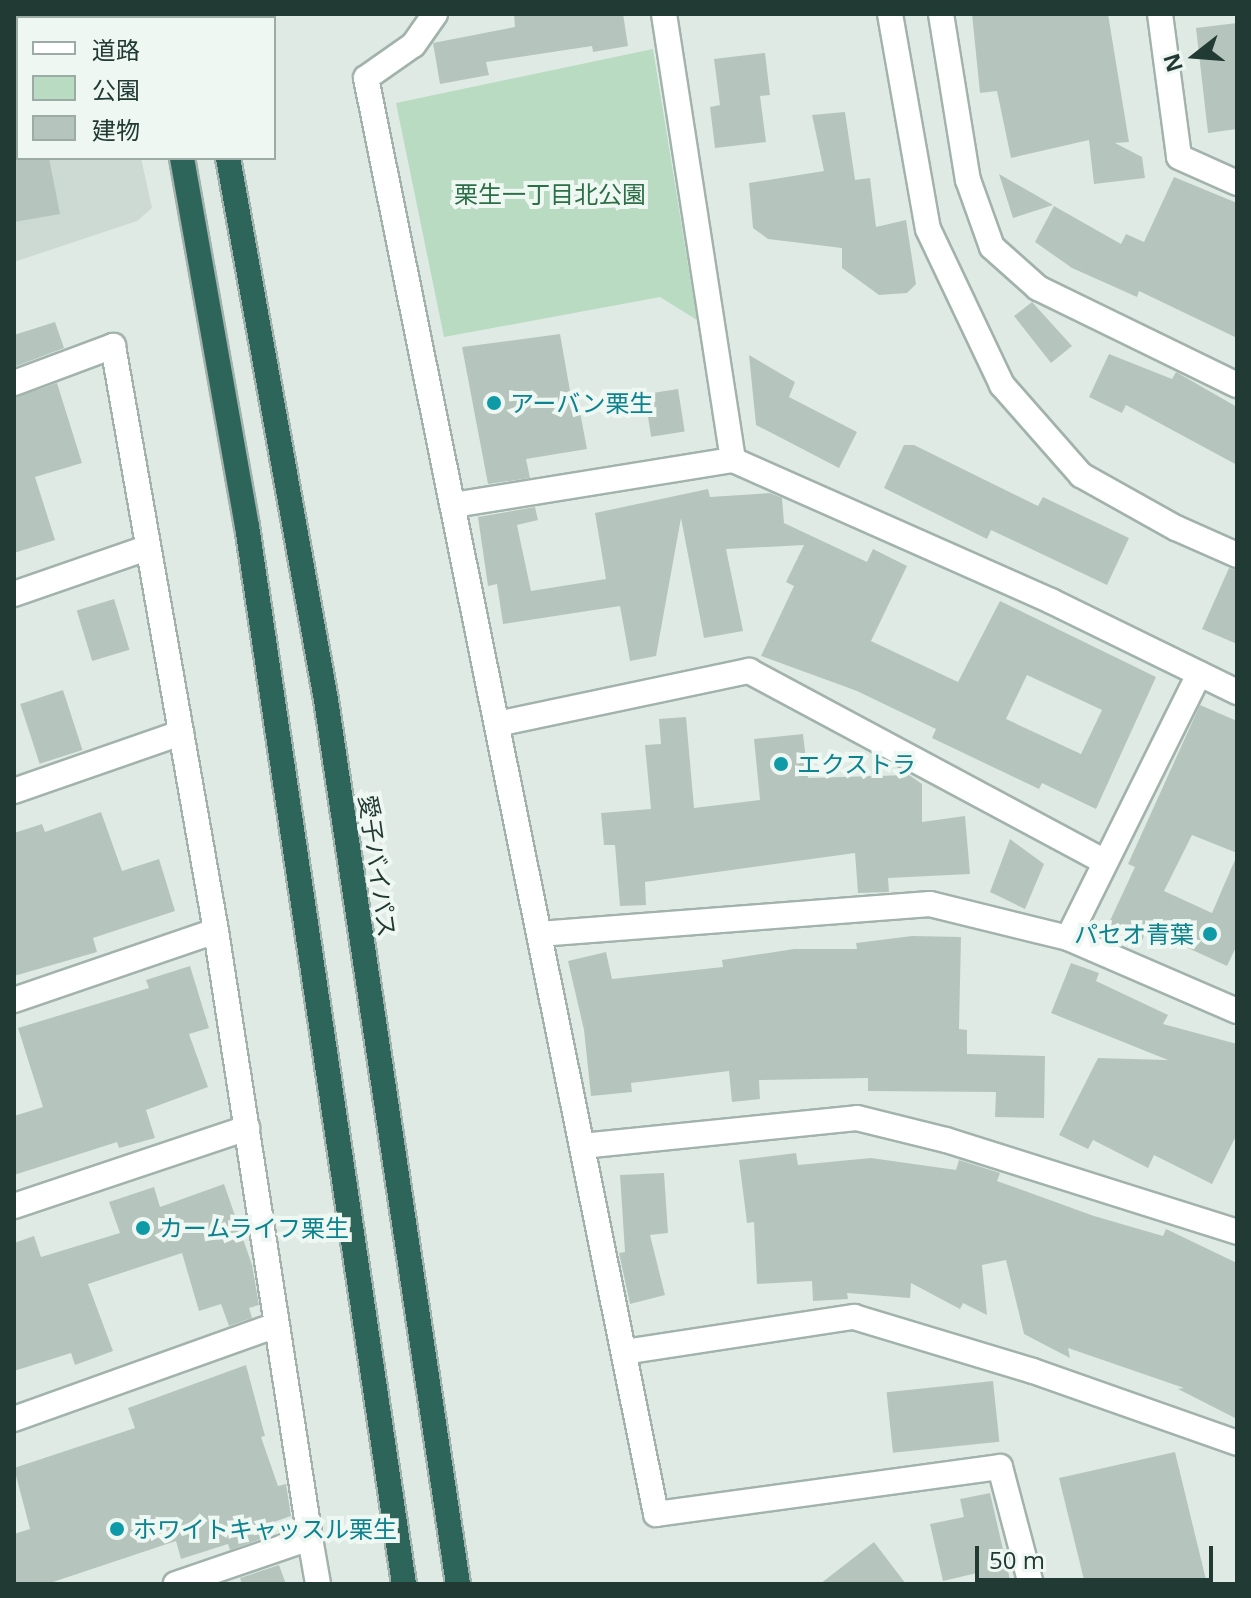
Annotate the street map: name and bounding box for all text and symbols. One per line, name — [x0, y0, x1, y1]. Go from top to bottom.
legend — [16, 16, 276, 160]
north arrow — [1155, 16, 1235, 96]
text: 道路 — [92, 33, 140, 66]
text: N — [1155, 50, 1189, 76]
text: 公園 — [92, 73, 140, 106]
text: 建物 — [92, 113, 140, 146]
park label: 栗生一丁目北公園 — [454, 180, 646, 208]
place label: アーバン栗生 — [510, 389, 653, 417]
marker: アーバン栗生 — [485, 394, 503, 412]
place label: エクストラ — [797, 750, 917, 778]
marker: エクストラ — [772, 755, 790, 773]
street label: 愛子バイパス — [354, 793, 402, 939]
place label: パセオ青葉 — [1074, 920, 1194, 948]
marker: パセオ青葉 — [1201, 925, 1219, 943]
place label: カームライフ栗生 — [159, 1214, 351, 1242]
marker: カームライフ栗生 — [134, 1219, 152, 1237]
place label: ホワイトキャッスル栗生 — [133, 1515, 397, 1543]
marker: ホワイトキャッスル栗生 — [108, 1520, 126, 1538]
scale bar — [979, 1530, 1217, 1580]
text: 50 m — [989, 1543, 1045, 1576]

